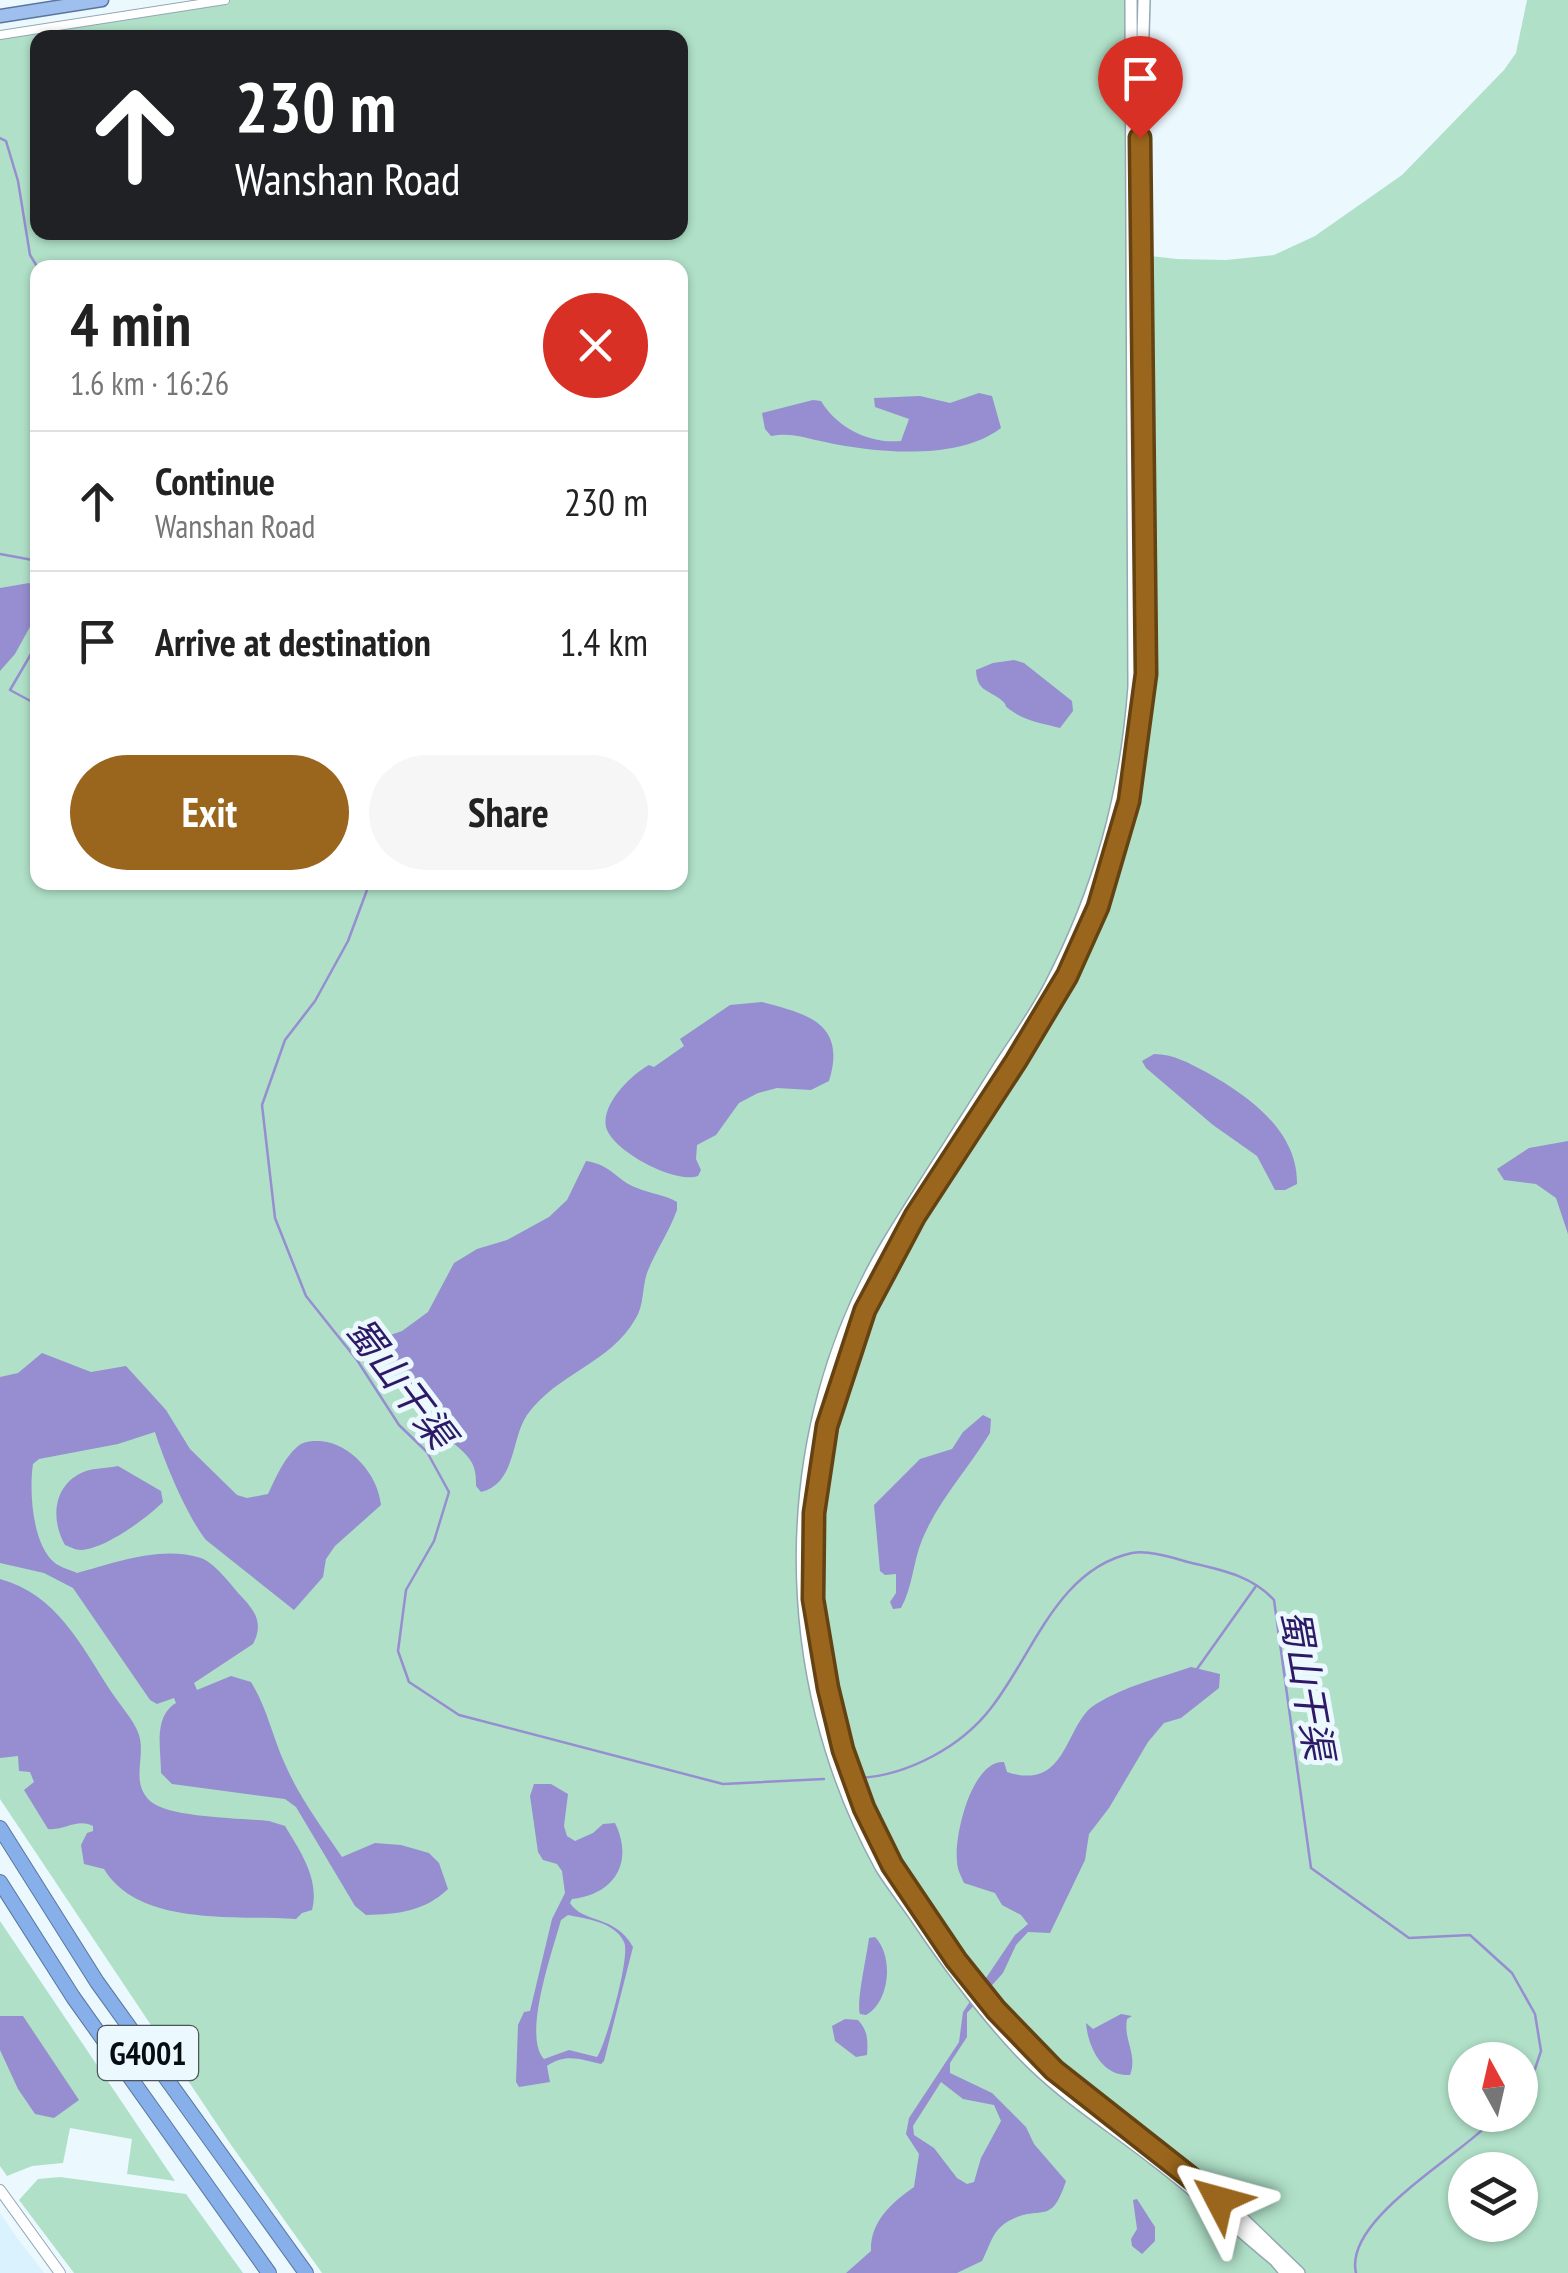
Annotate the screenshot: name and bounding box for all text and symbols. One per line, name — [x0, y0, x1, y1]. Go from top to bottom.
pin — [1098, 36, 1183, 139]
icon: arrive — [1113, 51, 1168, 106]
text: 230 m — [235, 61, 396, 151]
icon: ahead — [70, 70, 200, 200]
text: Wanshan Road — [235, 149, 461, 207]
text: 4 min — [70, 285, 191, 363]
button: close — [543, 293, 648, 398]
text: 1.6 km · 16:26 — [70, 362, 229, 404]
text: Continue — [155, 456, 275, 505]
icon: ahead — [70, 474, 125, 529]
text: 230 m — [564, 477, 648, 526]
text: Wanshan Road — [155, 505, 315, 547]
icon: arrive — [70, 614, 125, 669]
text: Arrive at destination — [155, 617, 431, 666]
text: 1.4 km — [559, 617, 648, 666]
button: Exit — [70, 755, 349, 870]
button: Share — [369, 755, 648, 870]
water label: 蜀山干渠 — [336, 1307, 469, 1461]
water label: 蜀山干渠 — [1271, 1605, 1346, 1768]
road number: G4001 — [98, 2026, 198, 2080]
north arrow — [1448, 2042, 1538, 2132]
map controls — [1448, 2042, 1538, 2242]
position arrow — [1167, 2148, 1271, 2252]
button: layers — [1448, 2152, 1538, 2242]

